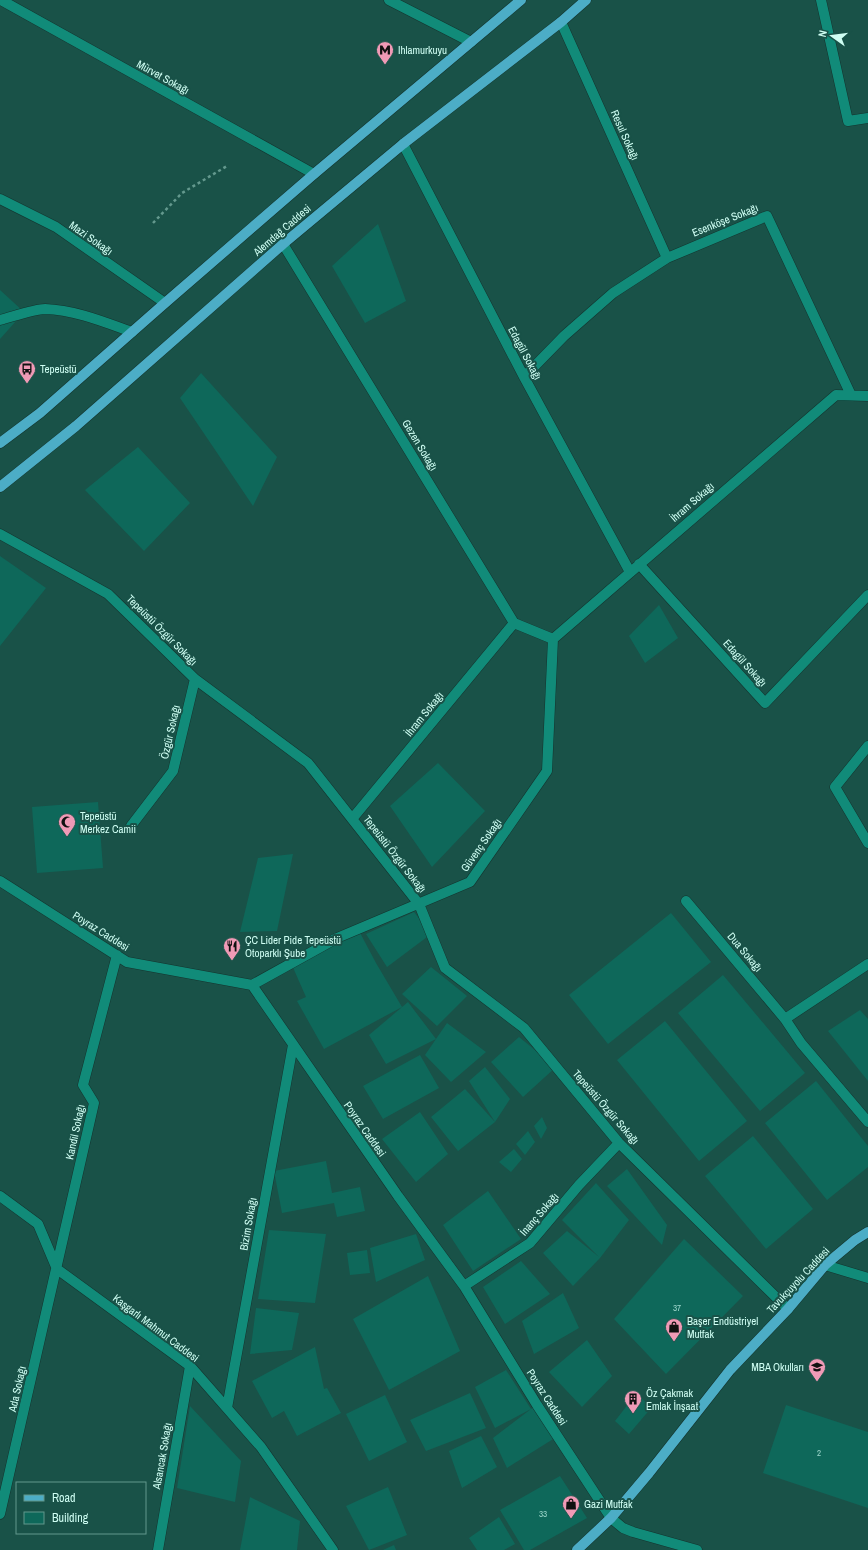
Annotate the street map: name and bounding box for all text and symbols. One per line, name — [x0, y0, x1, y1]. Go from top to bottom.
north arrow — [812, 16, 852, 56]
text: N — [815, 29, 830, 38]
metro station icon: Ihlamurkuyu — [375, 40, 395, 65]
place label: Ihlamurkuyu — [398, 43, 447, 57]
street label: Mürvet Sokağı — [134, 57, 192, 97]
street label: Resul Sokağı — [608, 108, 642, 162]
street label: Esenköşe Sokağı — [690, 200, 760, 240]
street label: Alemdağ Caddesi — [250, 201, 314, 259]
street label: Mazi Sokağı — [66, 218, 116, 258]
street label: Edagül Sokağı — [505, 324, 545, 382]
bus stop icon: Tepeüstü — [17, 359, 37, 384]
place label: Tepeüstü — [40, 362, 77, 376]
street label: Gezen Sokağı — [399, 417, 441, 473]
street label: İhram Sokağı — [667, 479, 717, 525]
street label: Tepeüstü Özgür Sokağı — [124, 592, 200, 668]
street label: Edagül Sokağı — [720, 637, 770, 689]
street label: İhram Sokağı — [402, 689, 446, 739]
street label: Özgür Sokağı — [157, 704, 183, 760]
place label: Tepeüstü Merkez Camii — [80, 809, 136, 836]
mosque icon: Tepeüstü Merkez Camii — [57, 812, 77, 837]
street label: Tepeüstü Özgür Sokağı — [360, 813, 430, 895]
street label: Güvenç Sokağı — [458, 816, 504, 874]
street label: Poyraz Caddesi — [70, 908, 132, 954]
street label: Dua Sokağı — [724, 929, 766, 975]
place label: ÇC Lider Pide Tepeüstü Otoparklı Şube — [245, 933, 341, 960]
restaurant icon: ÇC Lider Pide Tepeüstü Otoparklı Şube — [222, 936, 242, 961]
street label: Tepeüstü Özgür Sokağı — [570, 1067, 642, 1147]
street label: Poyraz Caddesi — [341, 1099, 389, 1159]
street label: Kandil Sokağı — [62, 1103, 88, 1161]
street label: İnanç Sokağı — [516, 1190, 562, 1238]
street label: Bizim Sokağı — [236, 1196, 260, 1252]
street label: Tavukçuyolu Caddesi — [764, 1244, 832, 1316]
street label: Kaşgarlı Mahmut Caddesi — [110, 1291, 202, 1365]
house number: 37 — [673, 1302, 681, 1314]
place label: Başer Endüstriyel Mutfak — [687, 1314, 758, 1341]
shop icon: Başer Endüstriyel Mutfak — [664, 1317, 684, 1342]
school or university icon: MBA Okulları — [807, 1357, 827, 1382]
place label: MBA Okulları — [751, 1360, 804, 1374]
street label: Ada Sokağı — [5, 1365, 29, 1414]
street label: Poyraz Caddesi — [524, 1366, 570, 1428]
place label: Öz Çakmak Emlak İnşaat — [646, 1386, 699, 1413]
building icon: Öz Çakmak Emlak İnşaat — [623, 1389, 643, 1414]
street label: Alsancak Sokağı — [149, 1422, 175, 1491]
house number: 2 — [817, 1447, 821, 1459]
legend — [16, 1482, 146, 1534]
text: Road — [52, 1490, 76, 1506]
shop icon: Gazi Mutfak — [561, 1494, 581, 1519]
place label: Gazi Mutfak — [584, 1497, 633, 1511]
house number: 33 — [539, 1508, 547, 1520]
text: Building — [52, 1510, 89, 1526]

